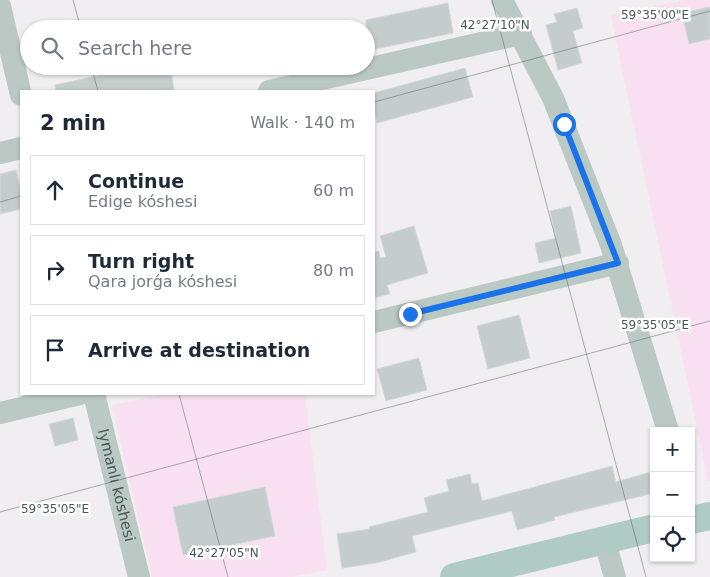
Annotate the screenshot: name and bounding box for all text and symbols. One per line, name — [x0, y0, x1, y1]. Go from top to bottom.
text: 59°35'00"E — [621, 8, 689, 22]
text: 42°27'10"N — [460, 18, 530, 32]
search box — [20, 20, 375, 75]
icon: search — [38, 34, 66, 62]
text: Search here — [78, 37, 192, 59]
text: 2 min — [40, 111, 106, 135]
text: Walk · 140 m — [250, 113, 355, 132]
route start — [553, 113, 576, 136]
text: Continue — [88, 170, 184, 192]
icon: ahead — [41, 176, 69, 204]
text: 60 m — [313, 181, 354, 200]
text: Edige kóshesi — [88, 192, 197, 211]
text: Turn right — [88, 250, 194, 272]
icon: right — [41, 256, 69, 284]
text: 80 m — [313, 261, 354, 280]
text: Qara jorǵa kóshesi — [88, 272, 237, 291]
route end — [399, 303, 422, 326]
text: 59°35'05"E — [621, 318, 689, 332]
icon: arrive — [41, 336, 69, 364]
text: Arrive at destination — [88, 339, 310, 361]
street label: Iymanlı kóshesi — [94, 427, 139, 544]
map controls — [650, 427, 695, 562]
button: + — [650, 427, 695, 472]
button: − — [650, 472, 695, 517]
text: 59°35'05"E — [21, 502, 89, 516]
button: locate — [650, 517, 695, 562]
text: 42°27'05"N — [189, 546, 259, 560]

